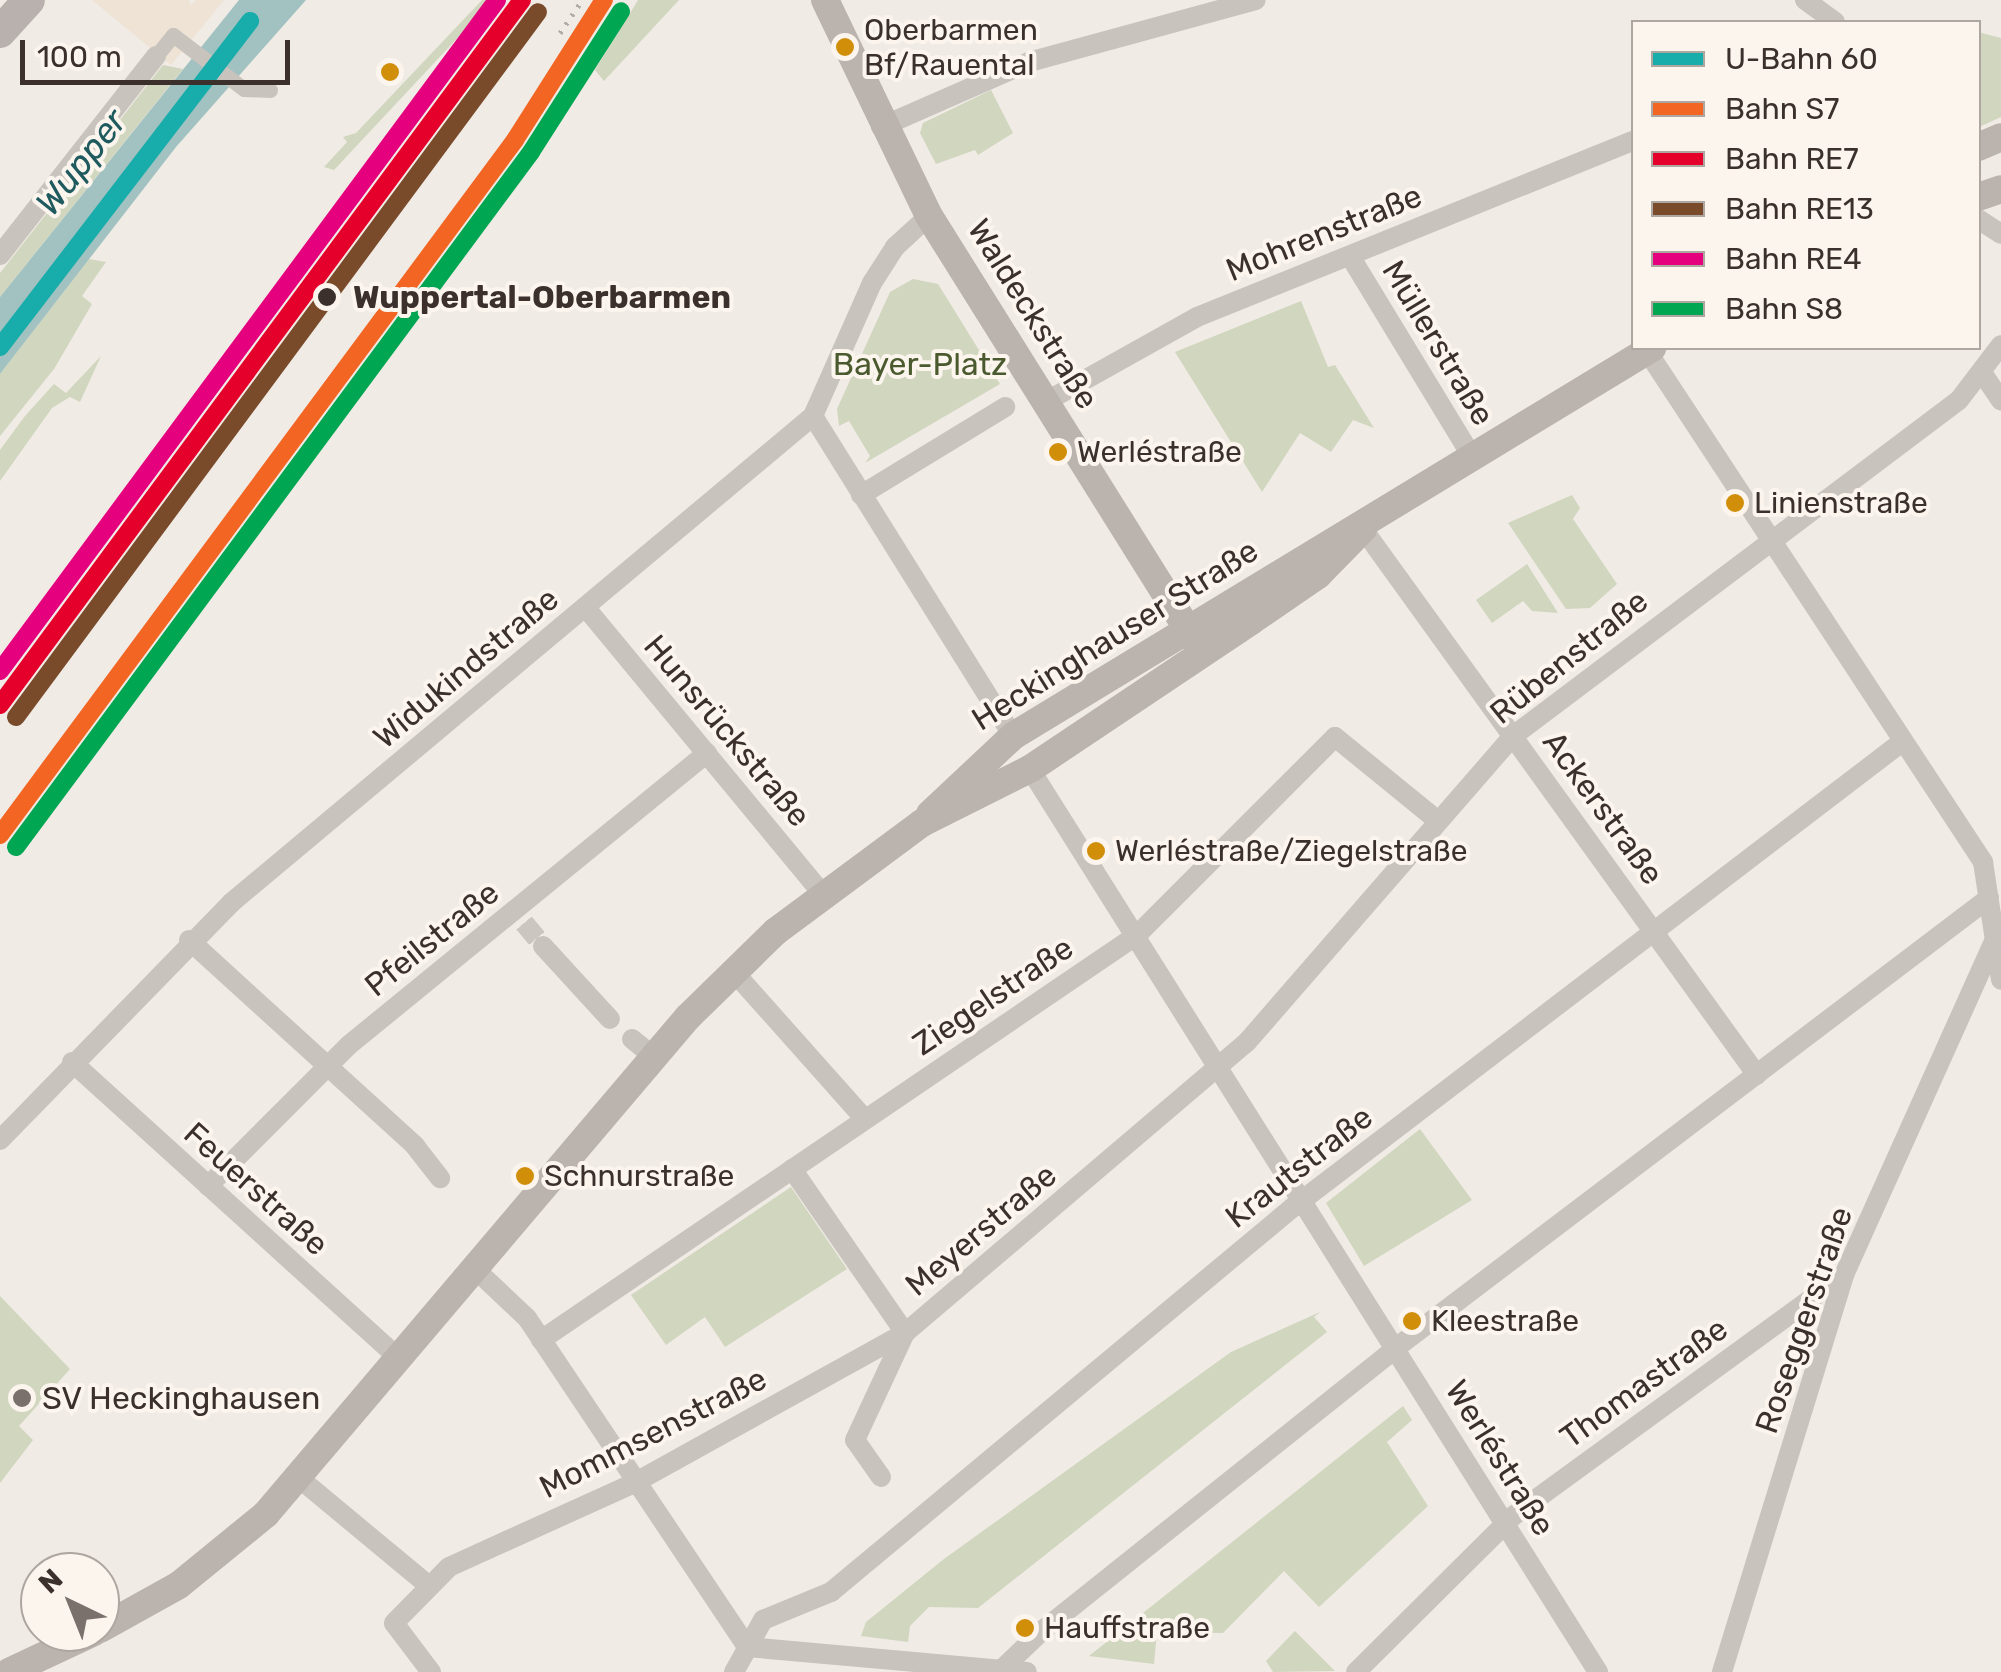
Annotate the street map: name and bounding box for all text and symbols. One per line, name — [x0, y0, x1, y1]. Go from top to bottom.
place label: Oberbarmen Bf/Rauental — [864, 12, 1038, 82]
scale bar — [25, 20, 295, 82]
legend — [1631, 20, 1981, 350]
marker: Oberbarmen Bf/Rauental — [835, 37, 855, 57]
text: 100 m — [37, 39, 122, 75]
text: U-Bahn 60 — [1725, 41, 1878, 77]
unlabelled marker — [380, 62, 400, 82]
text: Bahn S7 — [1725, 91, 1839, 127]
water label: Wupper — [27, 101, 135, 223]
text: Bahn RE7 — [1725, 141, 1859, 177]
street label: Mohrenstraße — [1221, 176, 1427, 290]
text: Bahn RE13 — [1725, 191, 1874, 227]
street label: Waldeckstraße — [959, 212, 1107, 416]
text: Bahn RE4 — [1725, 241, 1862, 277]
street label: Müllerstraße — [1374, 254, 1502, 432]
place label: Wuppertal-Oberbarmen — [353, 278, 731, 316]
marker: Wuppertal-Oberbarmen — [310, 280, 344, 314]
text: Bahn S8 — [1725, 291, 1843, 327]
park label: Bayer-Platz — [833, 345, 1007, 383]
place label: Werléstraße — [1077, 434, 1242, 470]
marker: Werléstraße — [1048, 442, 1068, 462]
place label: Linienstraße — [1754, 485, 1928, 521]
marker: Linienstraße — [1725, 493, 1745, 513]
street label: Heckinghauser Straße — [965, 531, 1265, 739]
street label: Widukindstraße — [366, 580, 566, 756]
street label: Rübenstraße — [1482, 582, 1656, 732]
street label: Hunsrückstraße — [636, 627, 818, 835]
street label: Ackerstraße — [1535, 724, 1671, 892]
place label: Werléstraße/Ziegelstraße — [1115, 833, 1467, 869]
marker: Werléstraße/Ziegelstraße — [1086, 841, 1106, 861]
street label: Pfeilstraße — [357, 873, 507, 1005]
street label: Ziegelstraße — [906, 928, 1080, 1064]
street label: Krautstraße — [1218, 1098, 1380, 1236]
street label: Feuerstraße — [176, 1114, 336, 1264]
street label: Meyerstraße — [898, 1156, 1064, 1304]
place label: Schnurstraße — [544, 1158, 734, 1194]
marker: Schnurstraße — [515, 1166, 535, 1186]
street label: Roseggerstraße — [1747, 1202, 1861, 1438]
place label: Kleestraße — [1431, 1303, 1579, 1339]
street label: Thomastraße — [1553, 1310, 1735, 1456]
marker: Kleestraße — [1402, 1311, 1422, 1331]
street label: Mommsenstraße — [533, 1359, 773, 1507]
street label: Werléstraße — [1437, 1373, 1563, 1543]
place label: SV Heckinghausen — [42, 1379, 321, 1417]
marker: SV Heckinghausen — [11, 1387, 33, 1409]
north arrow — [20, 1552, 120, 1652]
text: N — [32, 1562, 69, 1600]
place label: Hauffstraße — [1044, 1610, 1210, 1646]
marker: Hauffstraße — [1015, 1618, 1035, 1638]

